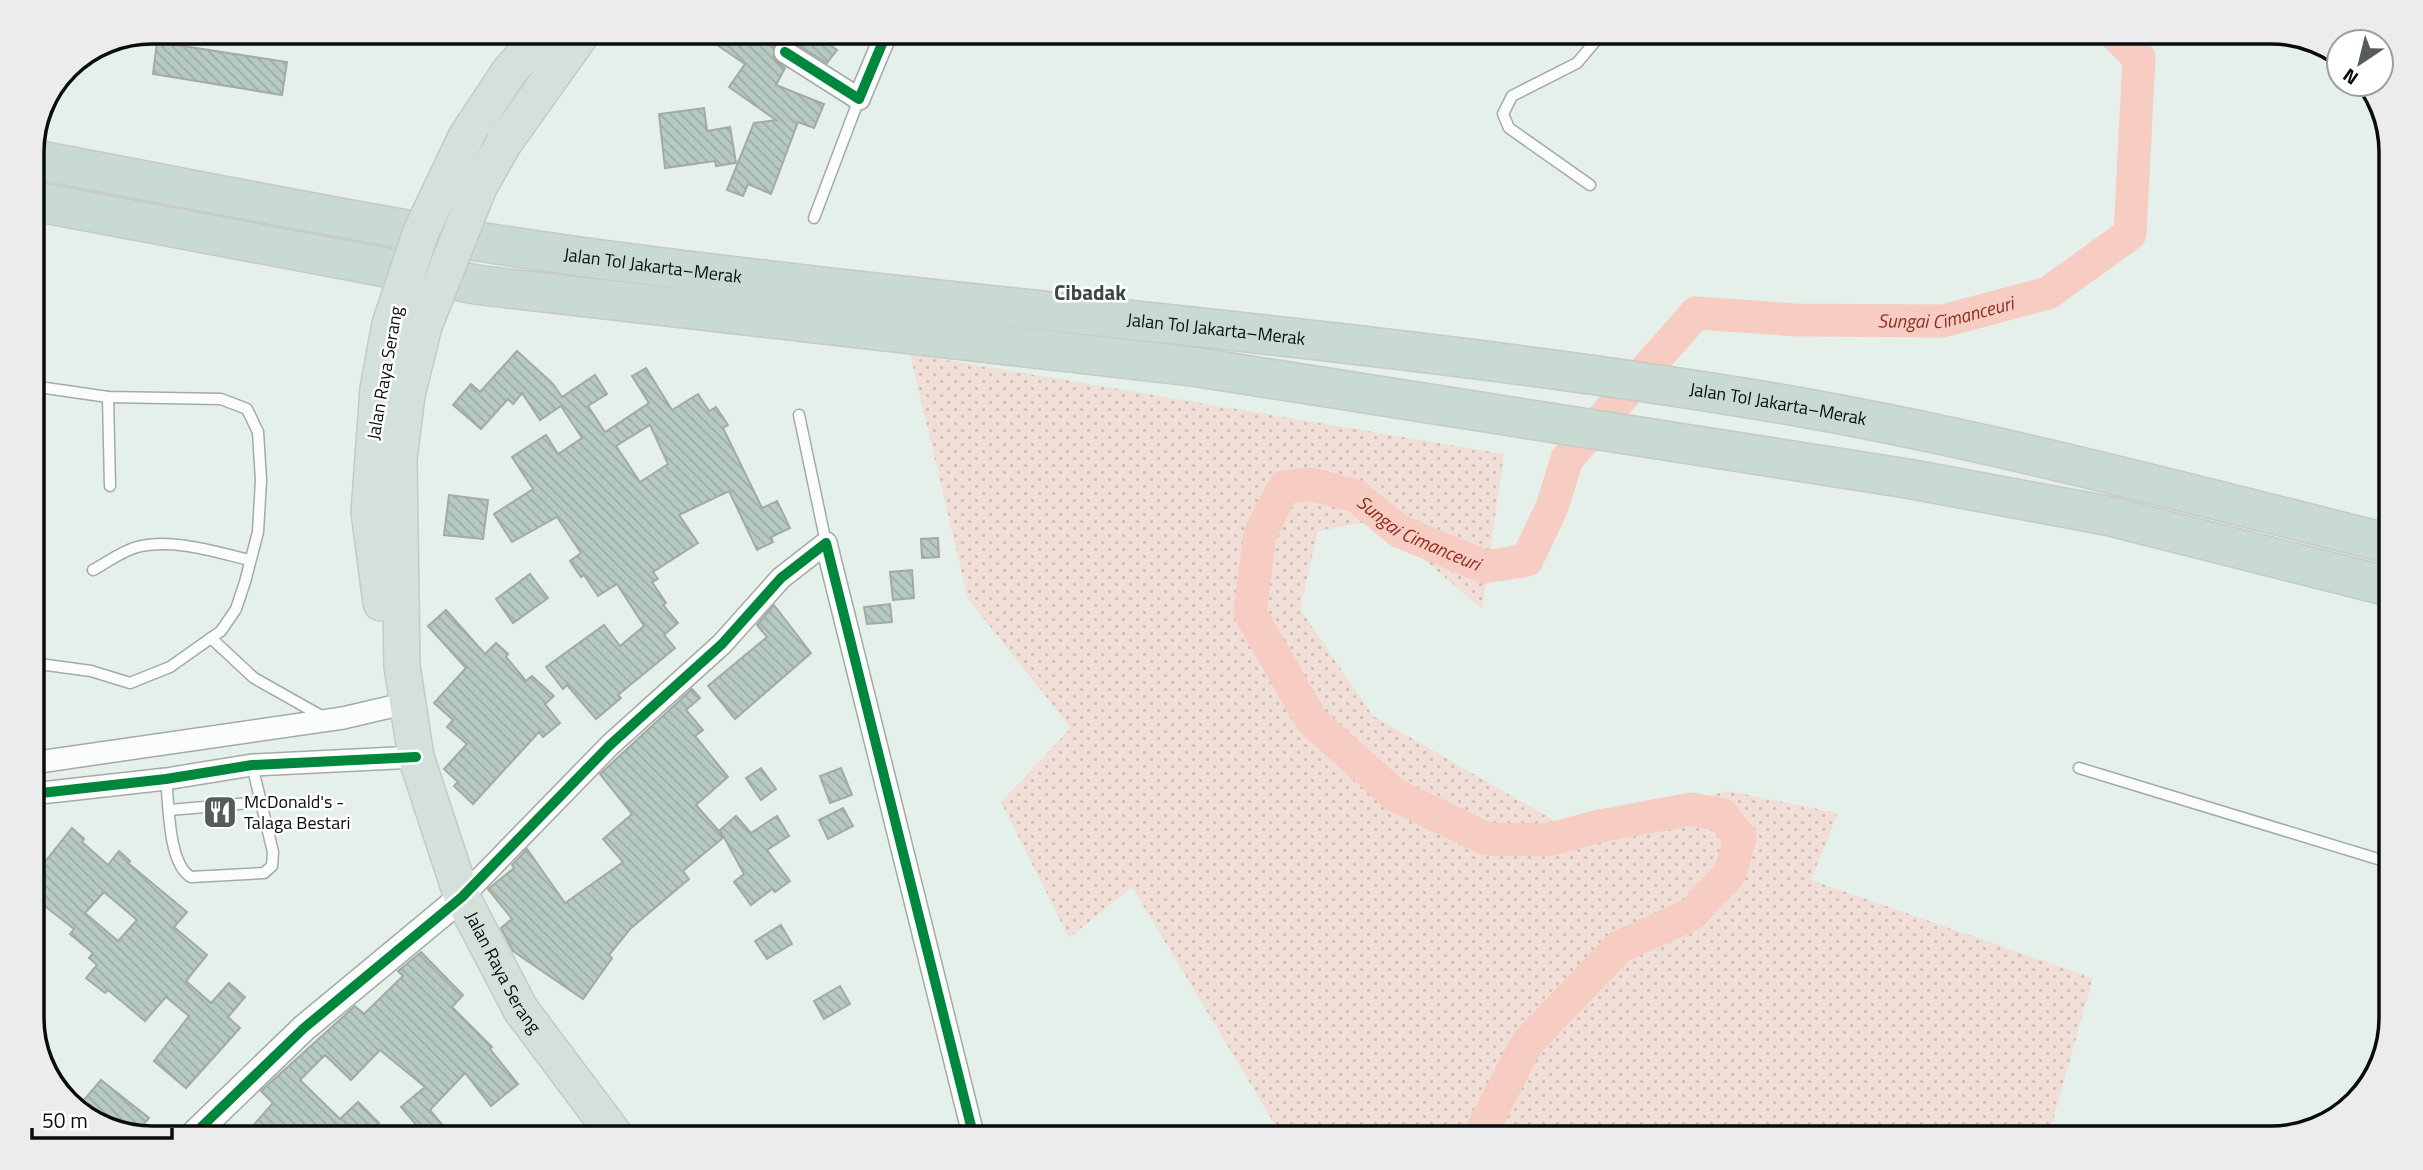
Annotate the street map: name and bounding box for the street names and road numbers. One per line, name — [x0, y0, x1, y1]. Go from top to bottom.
street label: Jalan Tol Jakarta–Merak — [562, 240, 744, 290]
street label: Jalan Raya Serang — [359, 304, 410, 442]
street label: Jalan Tol Jakarta–Merak — [1126, 306, 1307, 352]
street label: Jalan Tol Jakarta–Merak — [1688, 375, 1869, 432]
street label: Jalan Raya Serang — [459, 907, 548, 1039]

